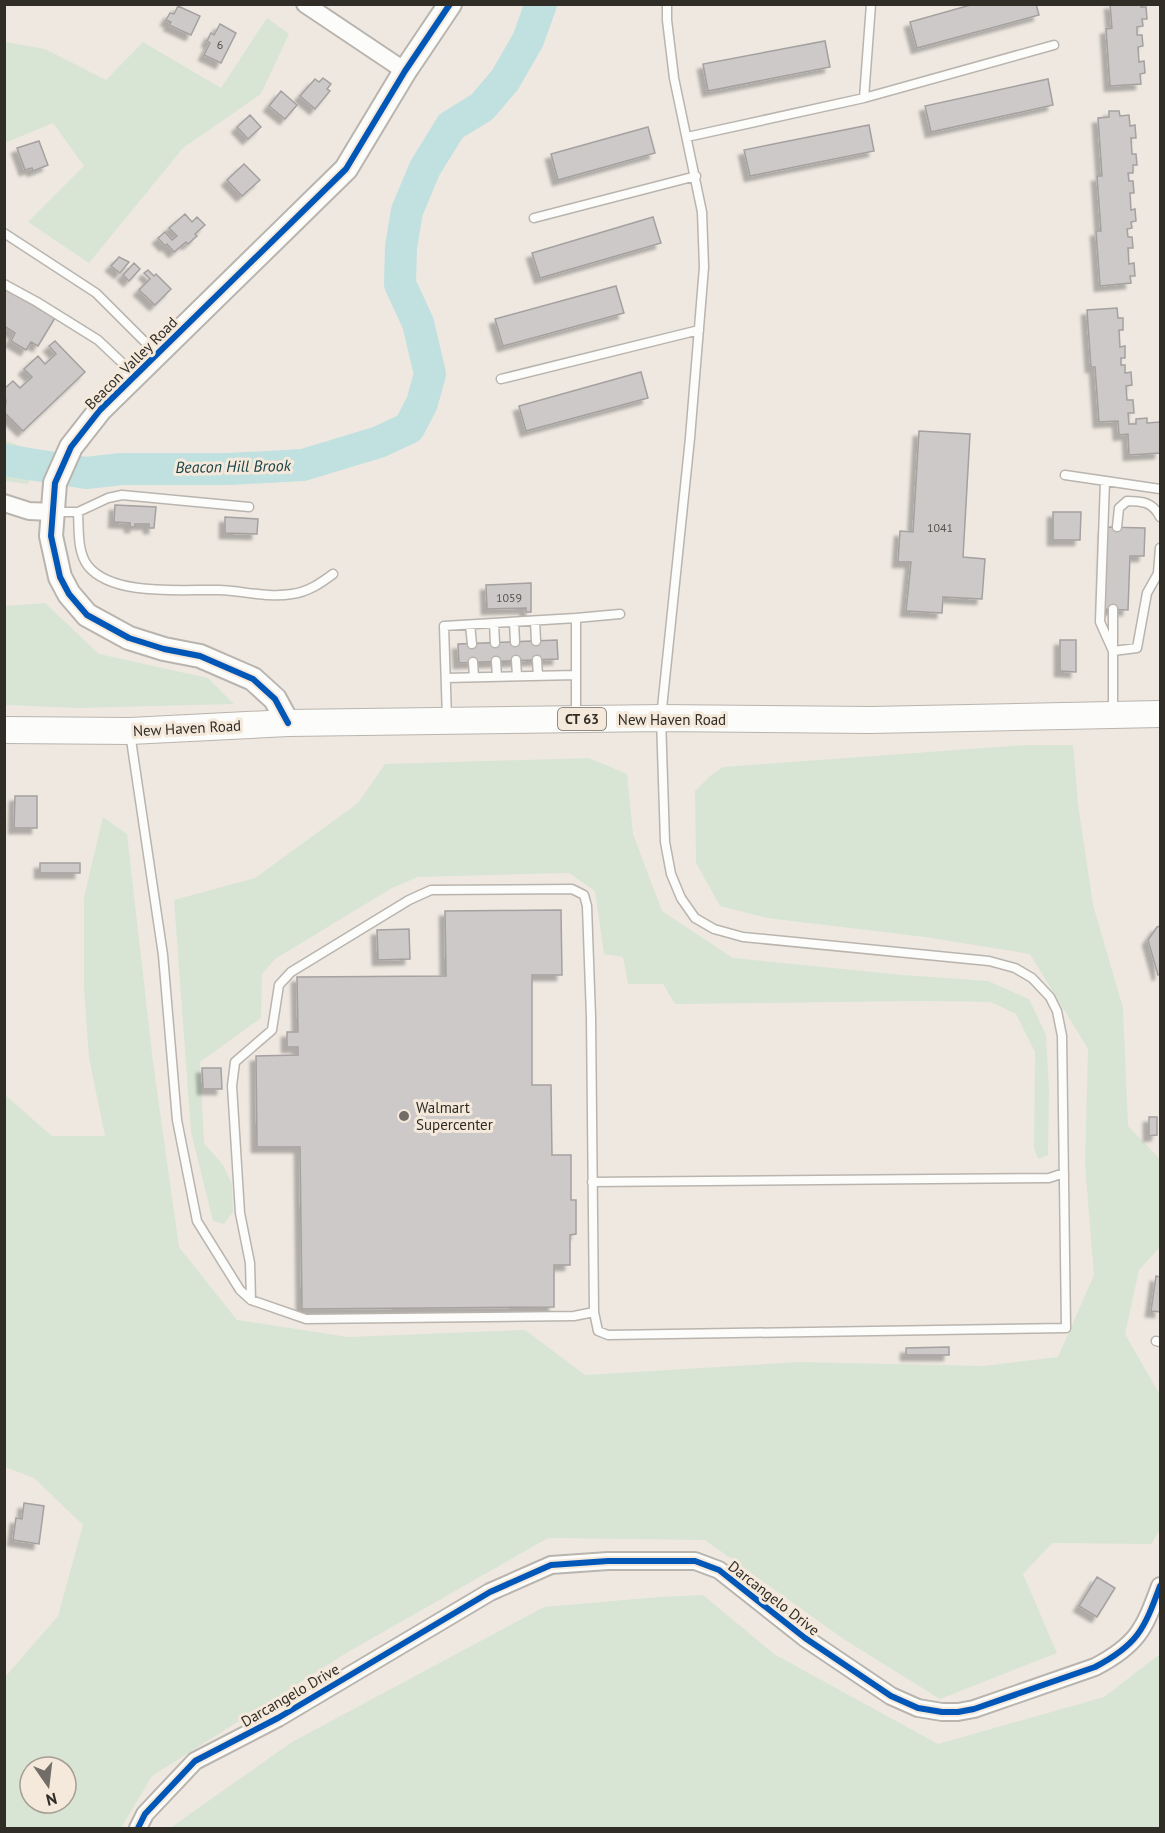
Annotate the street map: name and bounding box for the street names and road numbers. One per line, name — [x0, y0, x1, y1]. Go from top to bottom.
street label: Beacon Valley Road — [81, 313, 181, 413]
road number: CT 63 — [558, 708, 606, 730]
street label: New Haven Road — [618, 710, 726, 729]
street label: New Haven Road — [132, 716, 242, 740]
street label: Darcangelo Drive — [725, 1557, 823, 1639]
street label: Darcangelo Drive — [237, 1659, 343, 1731]

